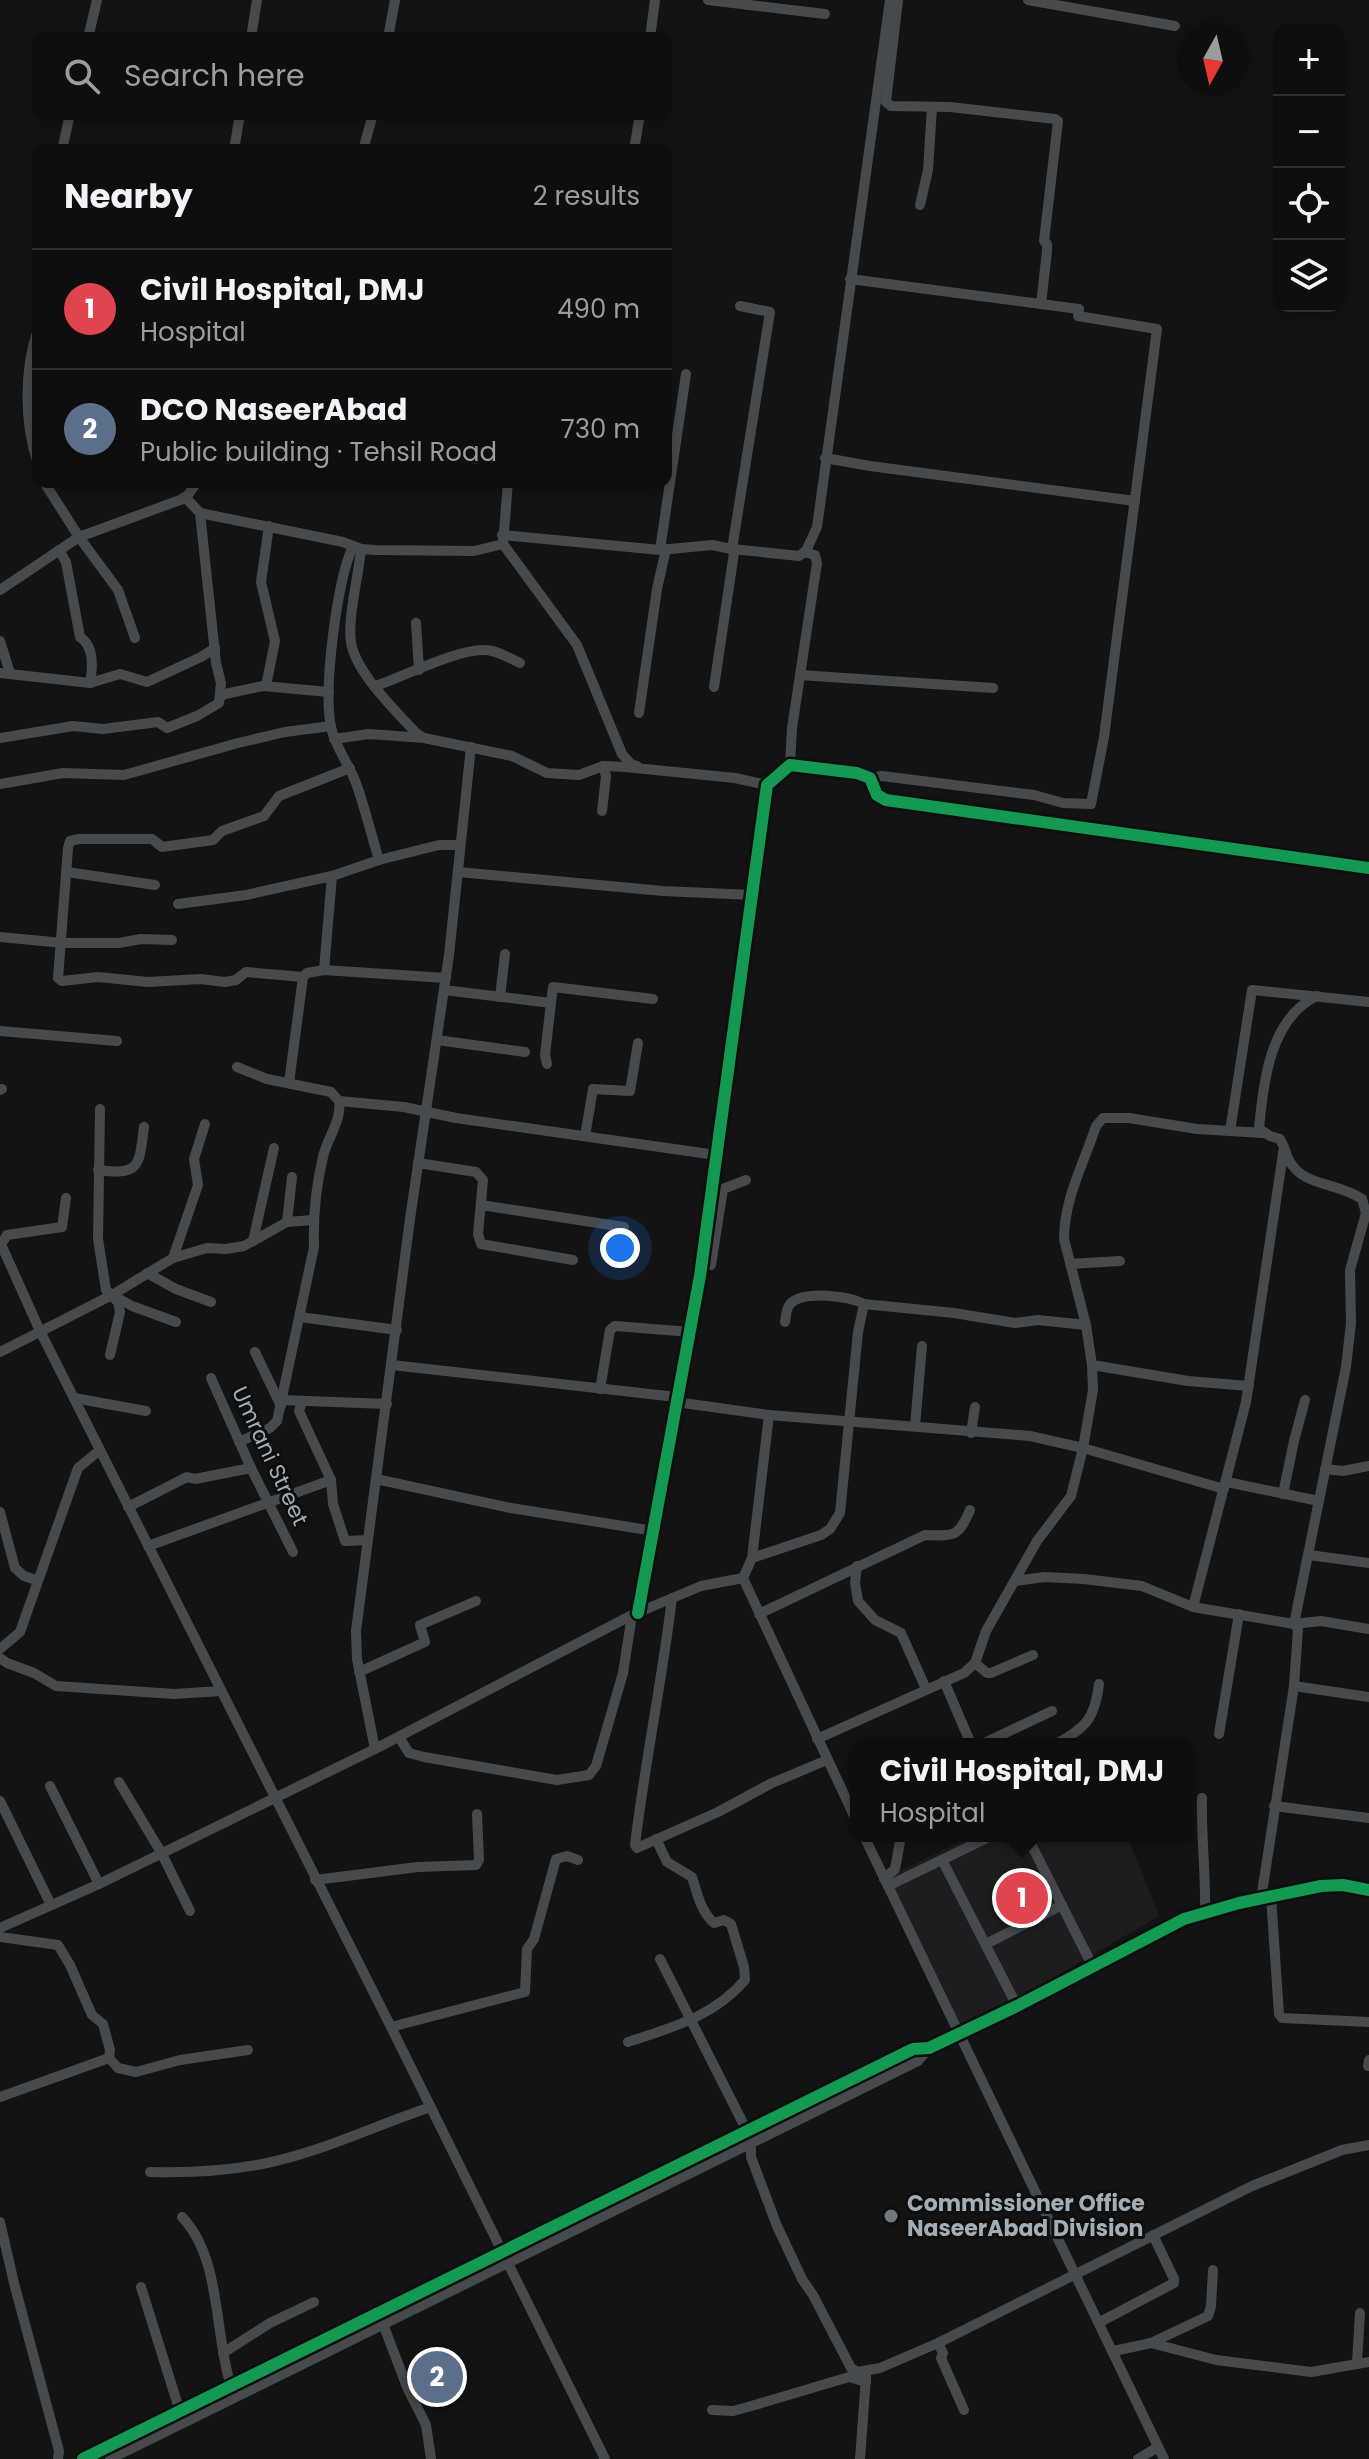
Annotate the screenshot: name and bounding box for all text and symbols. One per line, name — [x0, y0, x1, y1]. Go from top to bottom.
north arrow — [1177, 24, 1249, 96]
map controls — [1273, 24, 1345, 312]
button: + — [1273, 24, 1345, 96]
search box — [32, 32, 672, 120]
icon: search — [60, 54, 104, 98]
text: Search here — [124, 54, 305, 97]
button: − — [1273, 96, 1345, 168]
button: locate — [1273, 168, 1345, 240]
text: Nearby — [64, 172, 193, 220]
text: 2 results — [533, 178, 640, 214]
button: layers — [1273, 240, 1345, 312]
text: Civil Hospital, DMJ — [140, 268, 425, 311]
text: 1 — [85, 291, 95, 327]
text: 490 m — [557, 291, 640, 327]
text: Hospital — [140, 314, 246, 350]
text: DCO NaseerAbad — [140, 388, 407, 431]
text: 2 — [83, 411, 97, 447]
text: 730 m — [560, 411, 640, 447]
text: Public building · Tehsil Road — [140, 434, 497, 470]
your location — [600, 1228, 640, 1268]
street label: Umrani Street — [224, 1381, 316, 1531]
popup — [850, 1738, 1194, 1842]
text: Civil Hospital, DMJ — [880, 1749, 1164, 1792]
text: Hospital — [880, 1795, 985, 1831]
pin: 1 — [996, 1868, 1048, 1928]
place label: Commissioner Office NaseerAbad Division — [907, 2188, 1145, 2244]
marker: Commissioner Office NaseerAbad Division — [882, 2207, 900, 2225]
pin: 2 — [411, 2347, 463, 2407]

